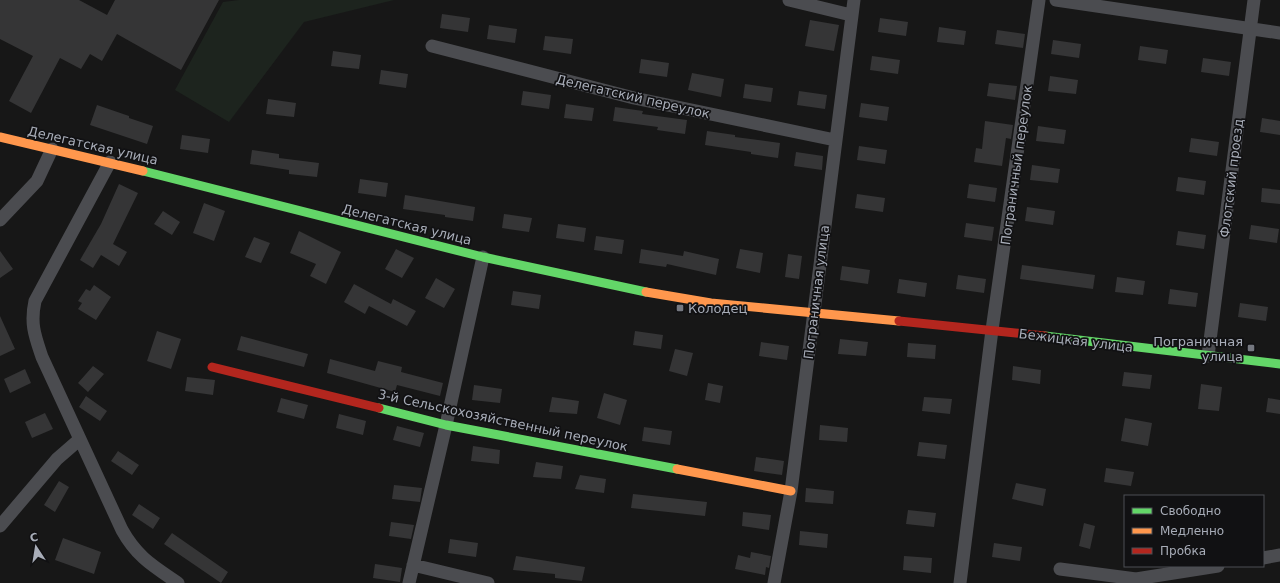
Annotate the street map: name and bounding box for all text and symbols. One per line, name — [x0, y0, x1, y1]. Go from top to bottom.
street label: Делегатский переулок — [555, 71, 711, 122]
street label: Пограничный переулок — [998, 84, 1035, 246]
street label: Флотский проезд — [1217, 118, 1246, 238]
street label: Делегатская улица — [26, 123, 159, 168]
street label: Делегатская улица — [341, 201, 473, 248]
street label: Пограничная улица — [801, 224, 832, 360]
place label: Колодец — [688, 301, 747, 316]
marker: Колодец — [675, 303, 685, 313]
street label: Бежицкая улица — [1018, 326, 1134, 355]
place label: Пограничная улица — [1153, 334, 1243, 364]
marker: Пограничная улица — [1246, 343, 1256, 353]
street label: 3-й Сельскохозяйственный переулок — [377, 387, 629, 454]
legend — [1124, 495, 1264, 567]
text: Свободно — [1160, 504, 1221, 518]
text: Медленно — [1160, 524, 1224, 538]
north arrow — [16, 527, 56, 567]
text: С — [29, 531, 39, 545]
text: Пробка — [1160, 544, 1206, 558]

